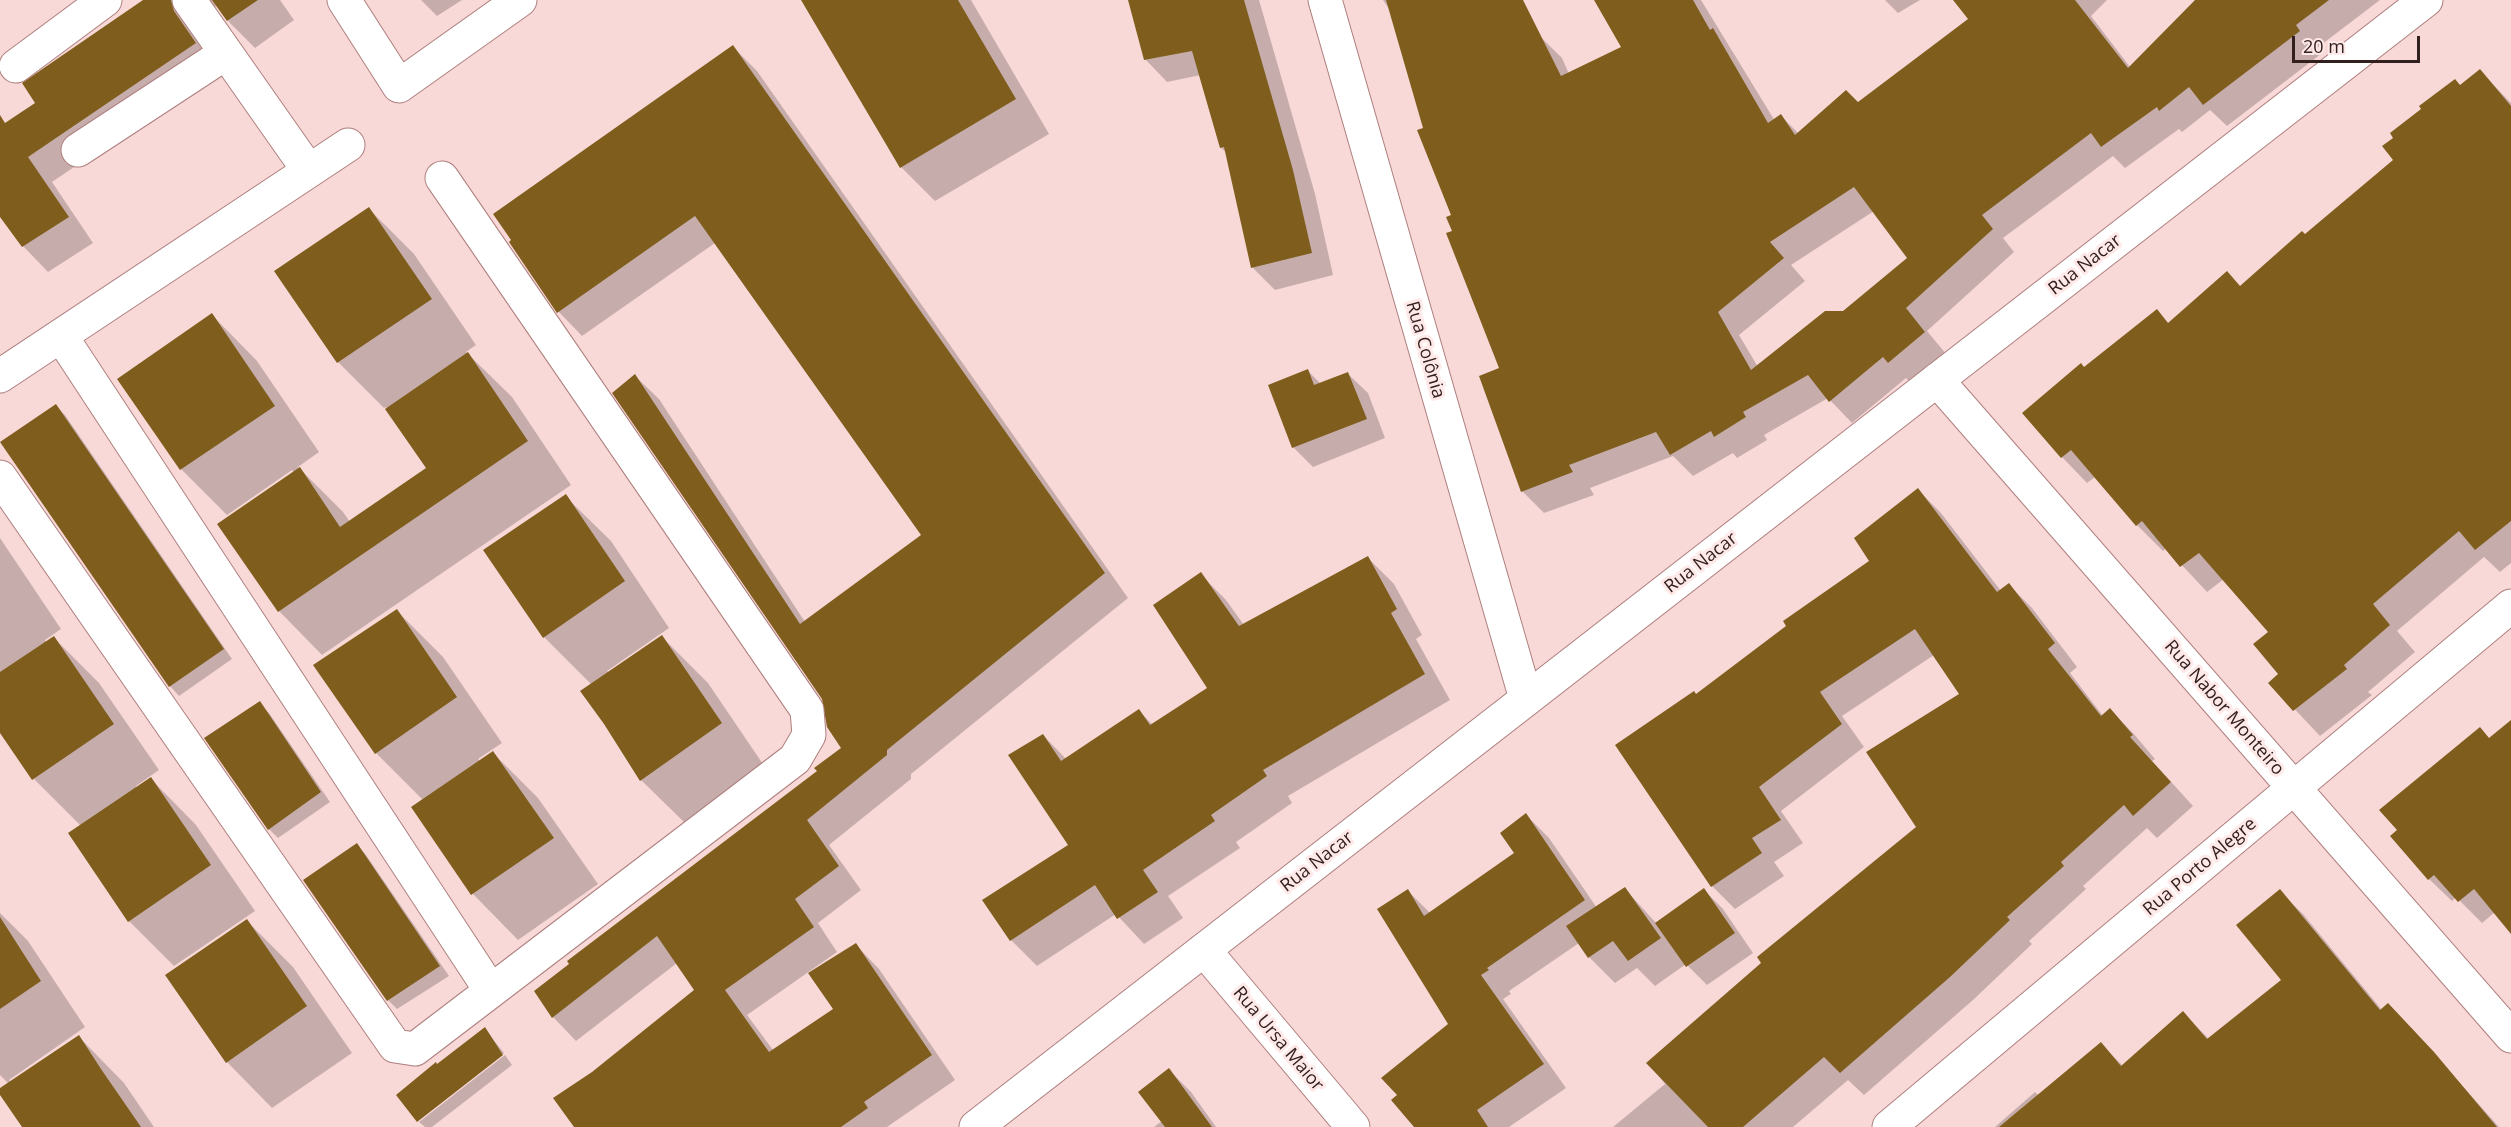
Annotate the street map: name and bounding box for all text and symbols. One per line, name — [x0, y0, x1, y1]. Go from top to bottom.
scale bar — [2295, 24, 2422, 62]
text: 20 m — [2303, 34, 2345, 58]
street label: Rua Nacar — [2044, 230, 2126, 300]
street label: Rua Colônia — [1401, 299, 1449, 401]
street label: Rua Nacar — [1660, 528, 1742, 598]
street label: Rua Nabor Monteiro — [2160, 636, 2288, 780]
street label: Rua Porto Alegre — [2139, 813, 2261, 921]
street label: Rua Nacar — [1276, 827, 1358, 897]
street label: Rua Ursa Maior — [1228, 982, 1328, 1096]

